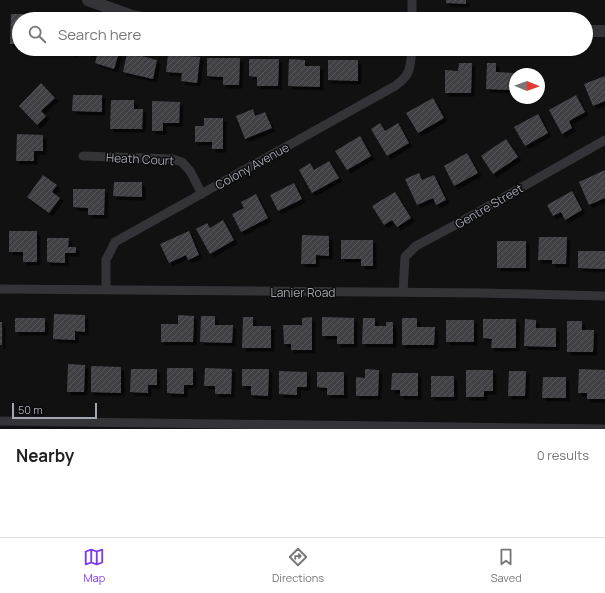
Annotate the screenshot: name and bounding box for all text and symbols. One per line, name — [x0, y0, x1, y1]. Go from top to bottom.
search box — [12, 12, 593, 56]
icon: search — [26, 23, 48, 45]
text: Search here — [58, 24, 141, 45]
north arrow — [509, 68, 545, 104]
street label: Colony Avenue — [212, 139, 292, 193]
street label: Heath Court — [106, 149, 175, 169]
street label: Gentre Street — [452, 180, 526, 232]
street label: Lanier Road — [271, 284, 335, 301]
scale bar — [12, 401, 97, 420]
text: 50 m — [18, 402, 43, 417]
text: Nearby — [16, 444, 74, 467]
text: 0 results — [537, 446, 589, 464]
tab: Map — [83, 546, 105, 585]
tab: Directions — [272, 546, 324, 585]
tab: Saved — [491, 546, 522, 585]

